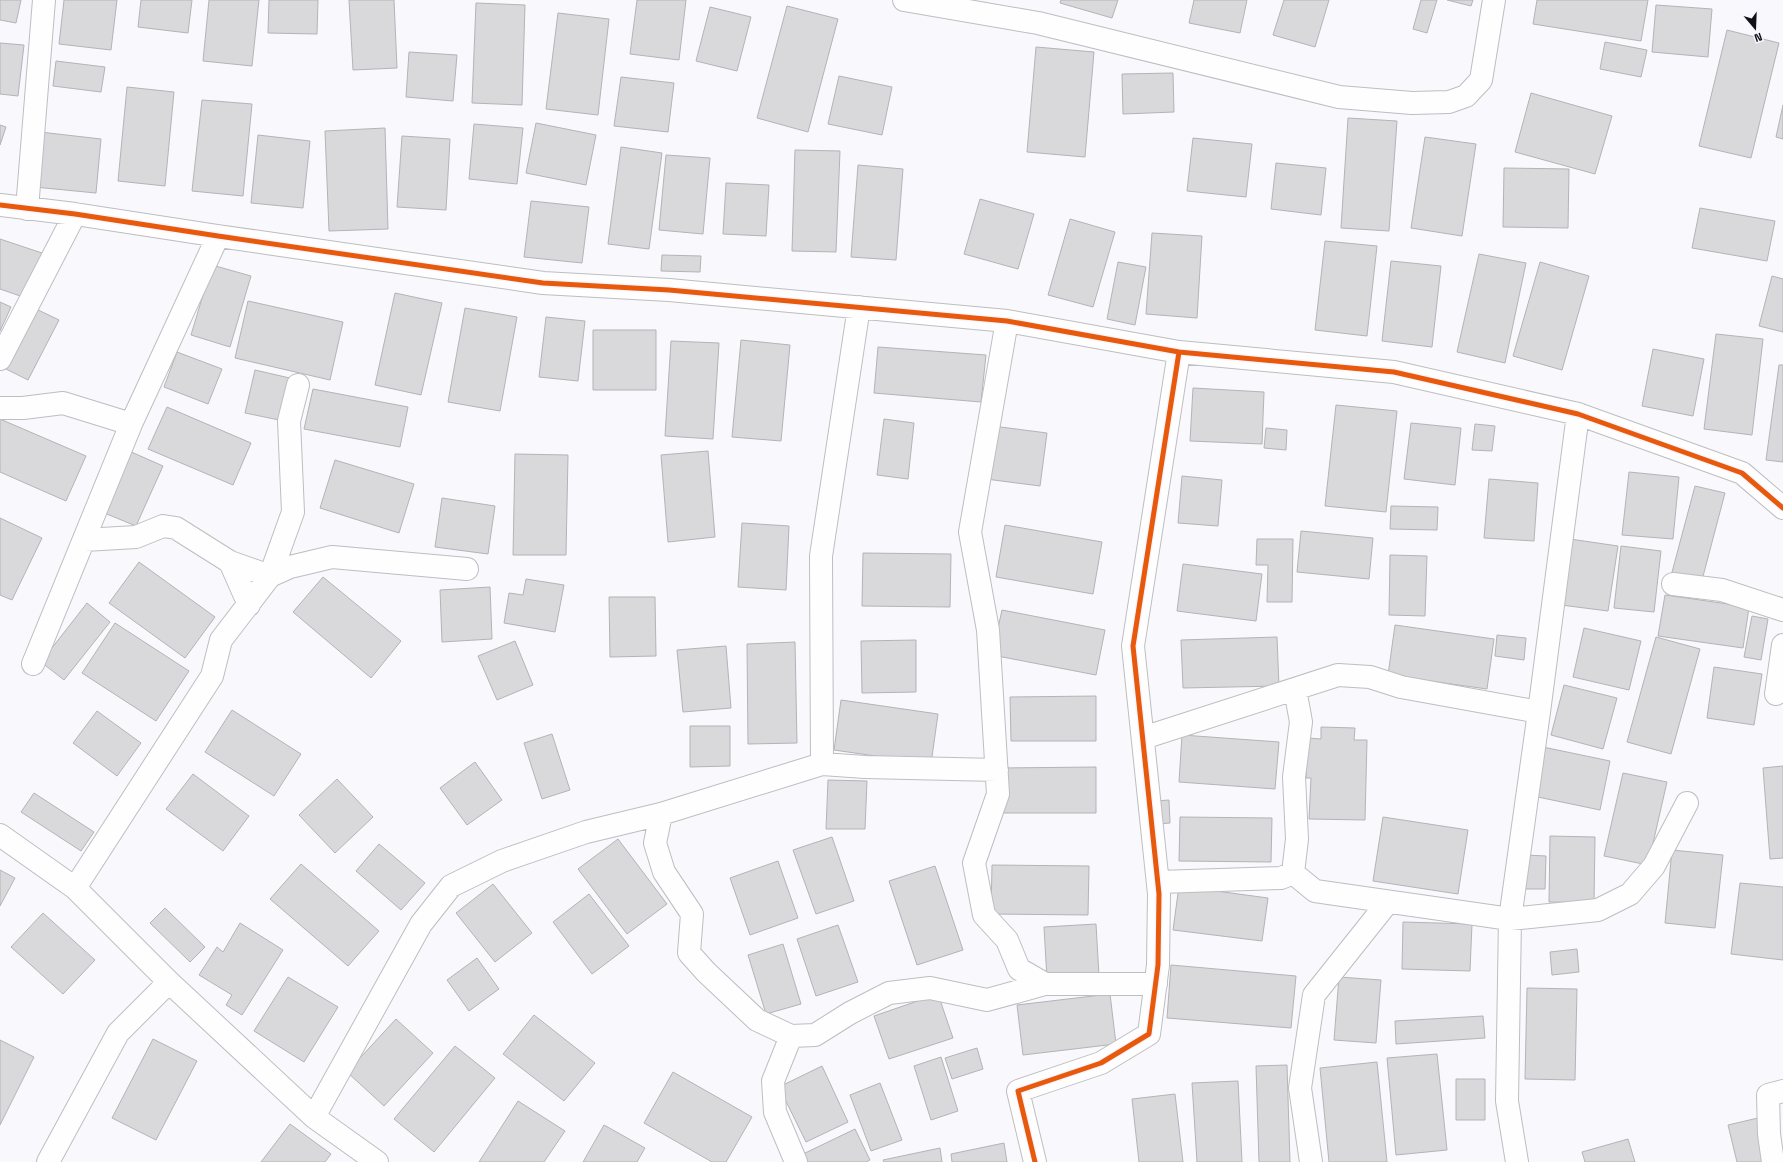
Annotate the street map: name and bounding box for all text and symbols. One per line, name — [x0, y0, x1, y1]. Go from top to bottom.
north arrow — [1735, 8, 1775, 48]
text: N — [1752, 30, 1764, 45]

